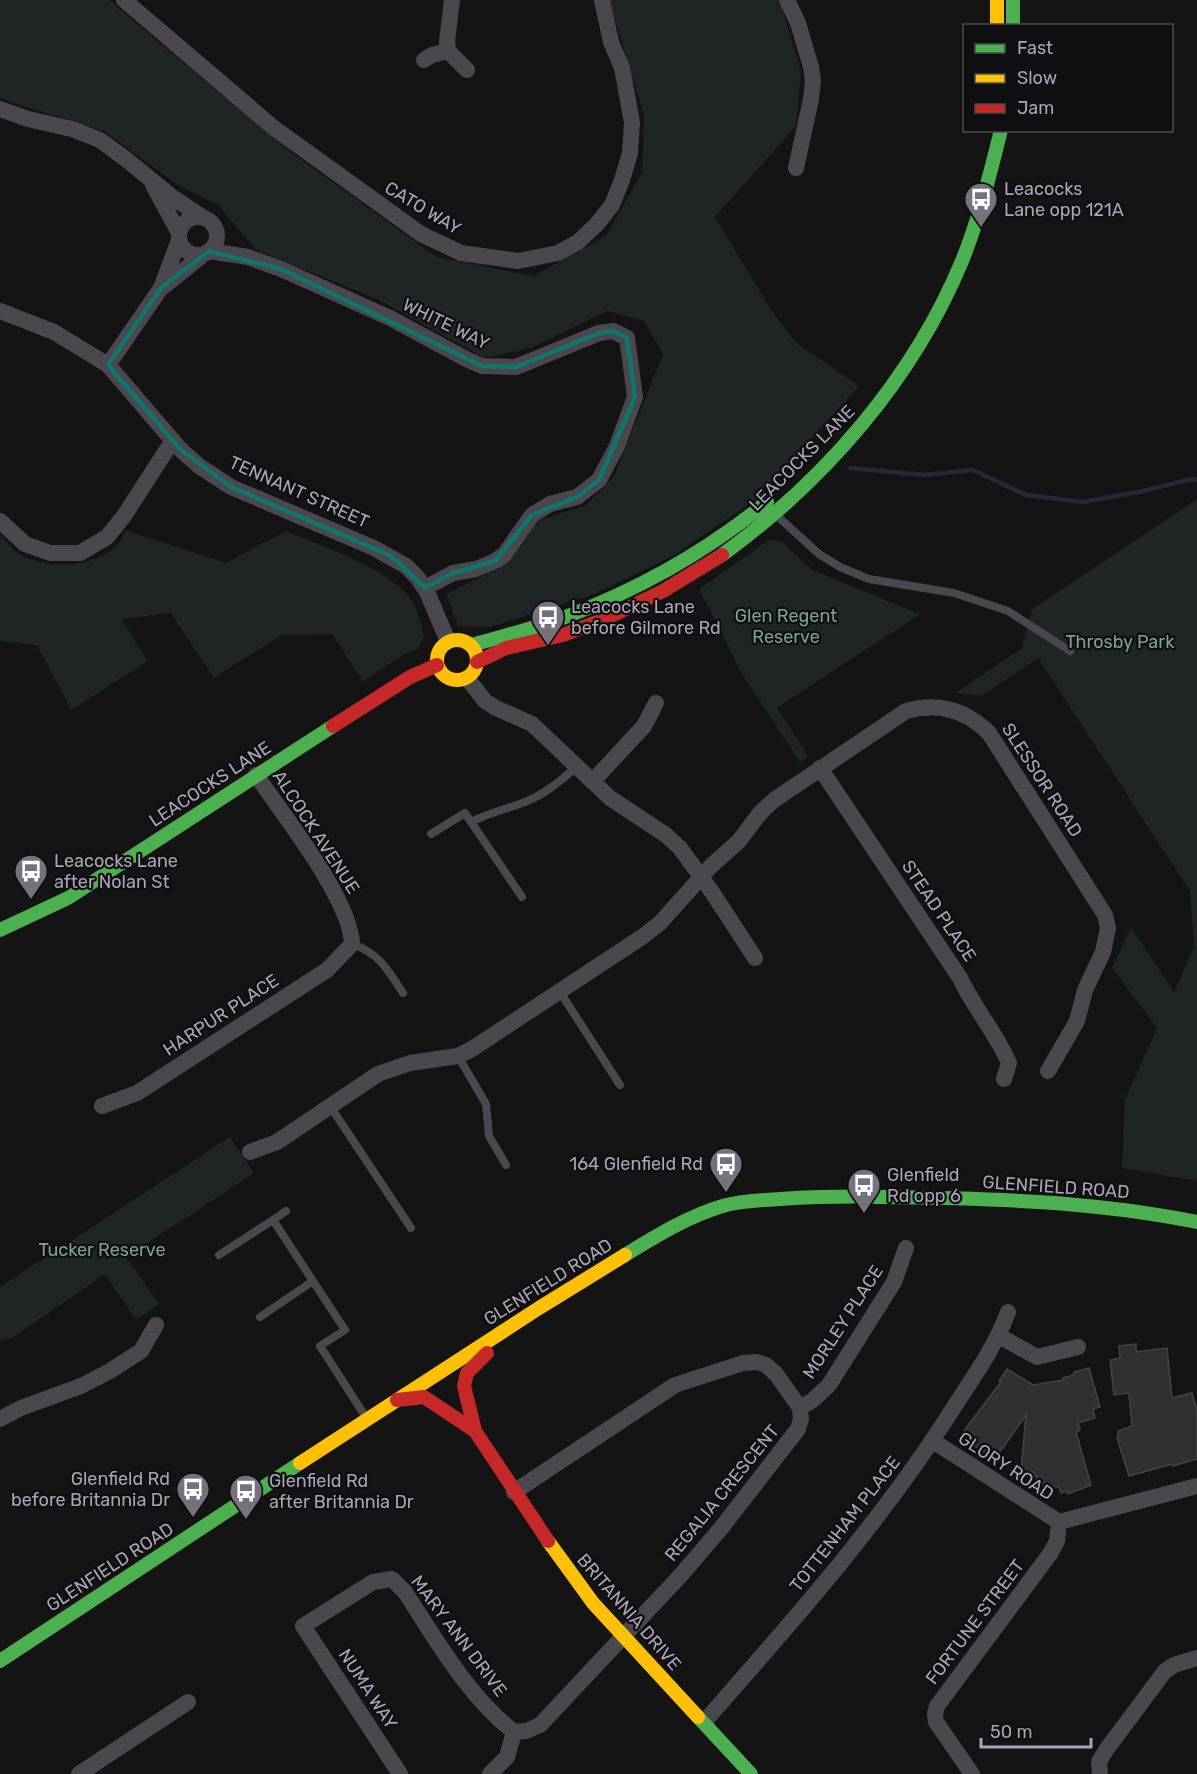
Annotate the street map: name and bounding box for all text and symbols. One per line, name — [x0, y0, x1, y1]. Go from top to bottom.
legend — [963, 24, 1173, 132]
text: Fast — [1017, 37, 1053, 59]
text: Slow — [1017, 67, 1057, 89]
text: Jam — [1017, 97, 1054, 119]
street label: CATO WAY — [381, 177, 466, 240]
place label: Leacocks Lane opp 121A — [1004, 178, 1124, 221]
bus stop icon: Leacocks Lane opp 121A — [963, 181, 999, 228]
street label: WHITE WAY — [399, 294, 493, 355]
street label: LEACOCKS LANE — [744, 400, 860, 516]
street label: TENNANT STREET — [226, 451, 372, 533]
place label: Leacocks Lane before Gilmore Rd — [571, 596, 721, 639]
bus stop icon: Leacocks Lane before Gilmore Rd — [530, 599, 566, 646]
park label: Glen Regent Reserve — [735, 605, 837, 648]
park label: Throsby Park — [1066, 631, 1175, 653]
street label: SLESSOR ROAD — [997, 719, 1087, 841]
street label: LEACOCKS LANE — [145, 736, 275, 832]
street label: ALCOCK AVENUE — [268, 766, 364, 898]
place label: Leacocks Lane after Nolan St — [54, 850, 178, 893]
bus stop icon: Leacocks Lane after Nolan St — [13, 853, 49, 900]
street label: STEAD PLACE — [897, 856, 981, 966]
street label: HARPUR PLACE — [159, 969, 283, 1061]
bus stop icon: 164 Glenfield Rd — [708, 1146, 744, 1193]
place label: 164 Glenfield Rd — [570, 1153, 703, 1175]
place label: Glenfield Rd opp 6 — [887, 1164, 961, 1207]
bus stop icon: Glenfield Rd opp 6 — [846, 1167, 882, 1214]
street label: GLENFIELD ROAD — [982, 1171, 1130, 1203]
street label: GLENFIELD ROAD — [480, 1234, 616, 1330]
park label: Tucker Reserve — [38, 1239, 166, 1261]
street label: MORLEY PLACE — [798, 1261, 888, 1383]
street label: REGALIA CRESCENT — [660, 1420, 784, 1566]
street label: GLORY ROAD — [954, 1427, 1058, 1505]
street label: TOTTENHAM PLACE — [785, 1452, 905, 1596]
place label: Glenfield Rd before Britannia Dr — [11, 1468, 170, 1511]
place label: Glenfield Rd after Britannia Dr — [269, 1470, 414, 1513]
bus stop icon: Glenfield Rd before Britannia Dr — [175, 1471, 211, 1518]
bus stop icon: Glenfield Rd after Britannia Dr — [228, 1473, 264, 1520]
street label: GLENFIELD ROAD — [42, 1518, 178, 1616]
street label: BRITANNIA DRIVE — [572, 1549, 686, 1675]
street label: FORTUNE STREET — [921, 1555, 1029, 1689]
street label: MARY ANN DRIVE — [406, 1571, 512, 1701]
street label: NUMA WAY — [334, 1645, 402, 1734]
scale bar — [981, 1711, 1090, 1749]
text: 50 m — [990, 1721, 1033, 1743]

